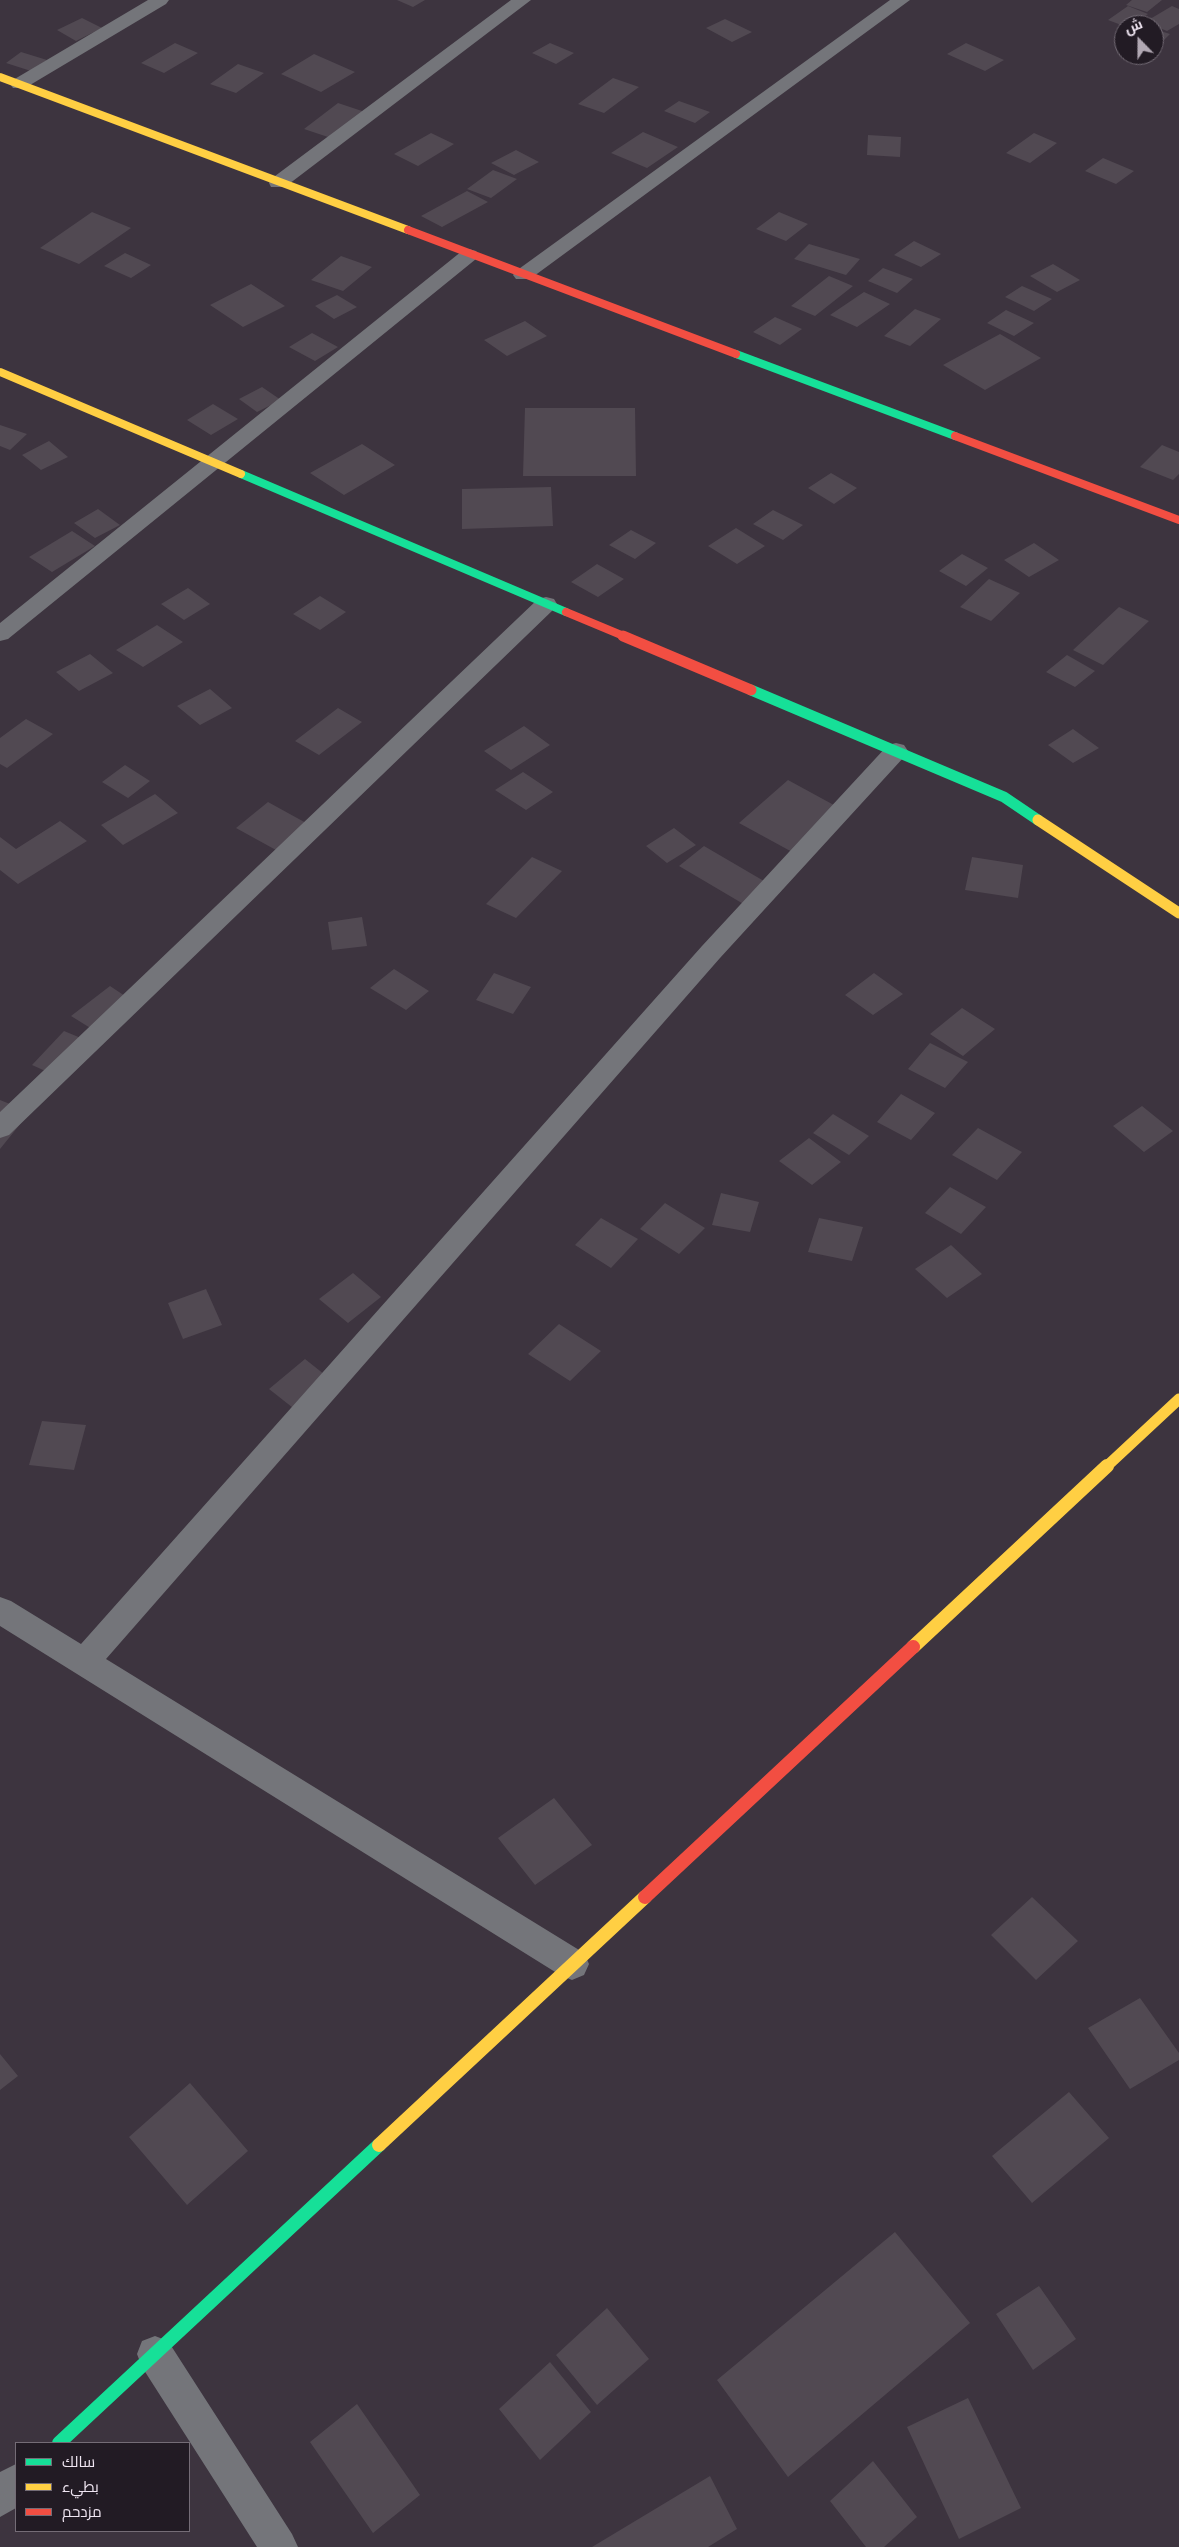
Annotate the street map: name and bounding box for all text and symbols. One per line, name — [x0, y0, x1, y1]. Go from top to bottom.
north arrow — [1114, 15, 1164, 65]
text: ش — [1123, 17, 1145, 37]
legend — [15, 2442, 190, 2532]
text: سالك — [62, 2455, 95, 2470]
text: بطيء — [62, 2480, 99, 2495]
text: مزدحم — [62, 2505, 102, 2520]

